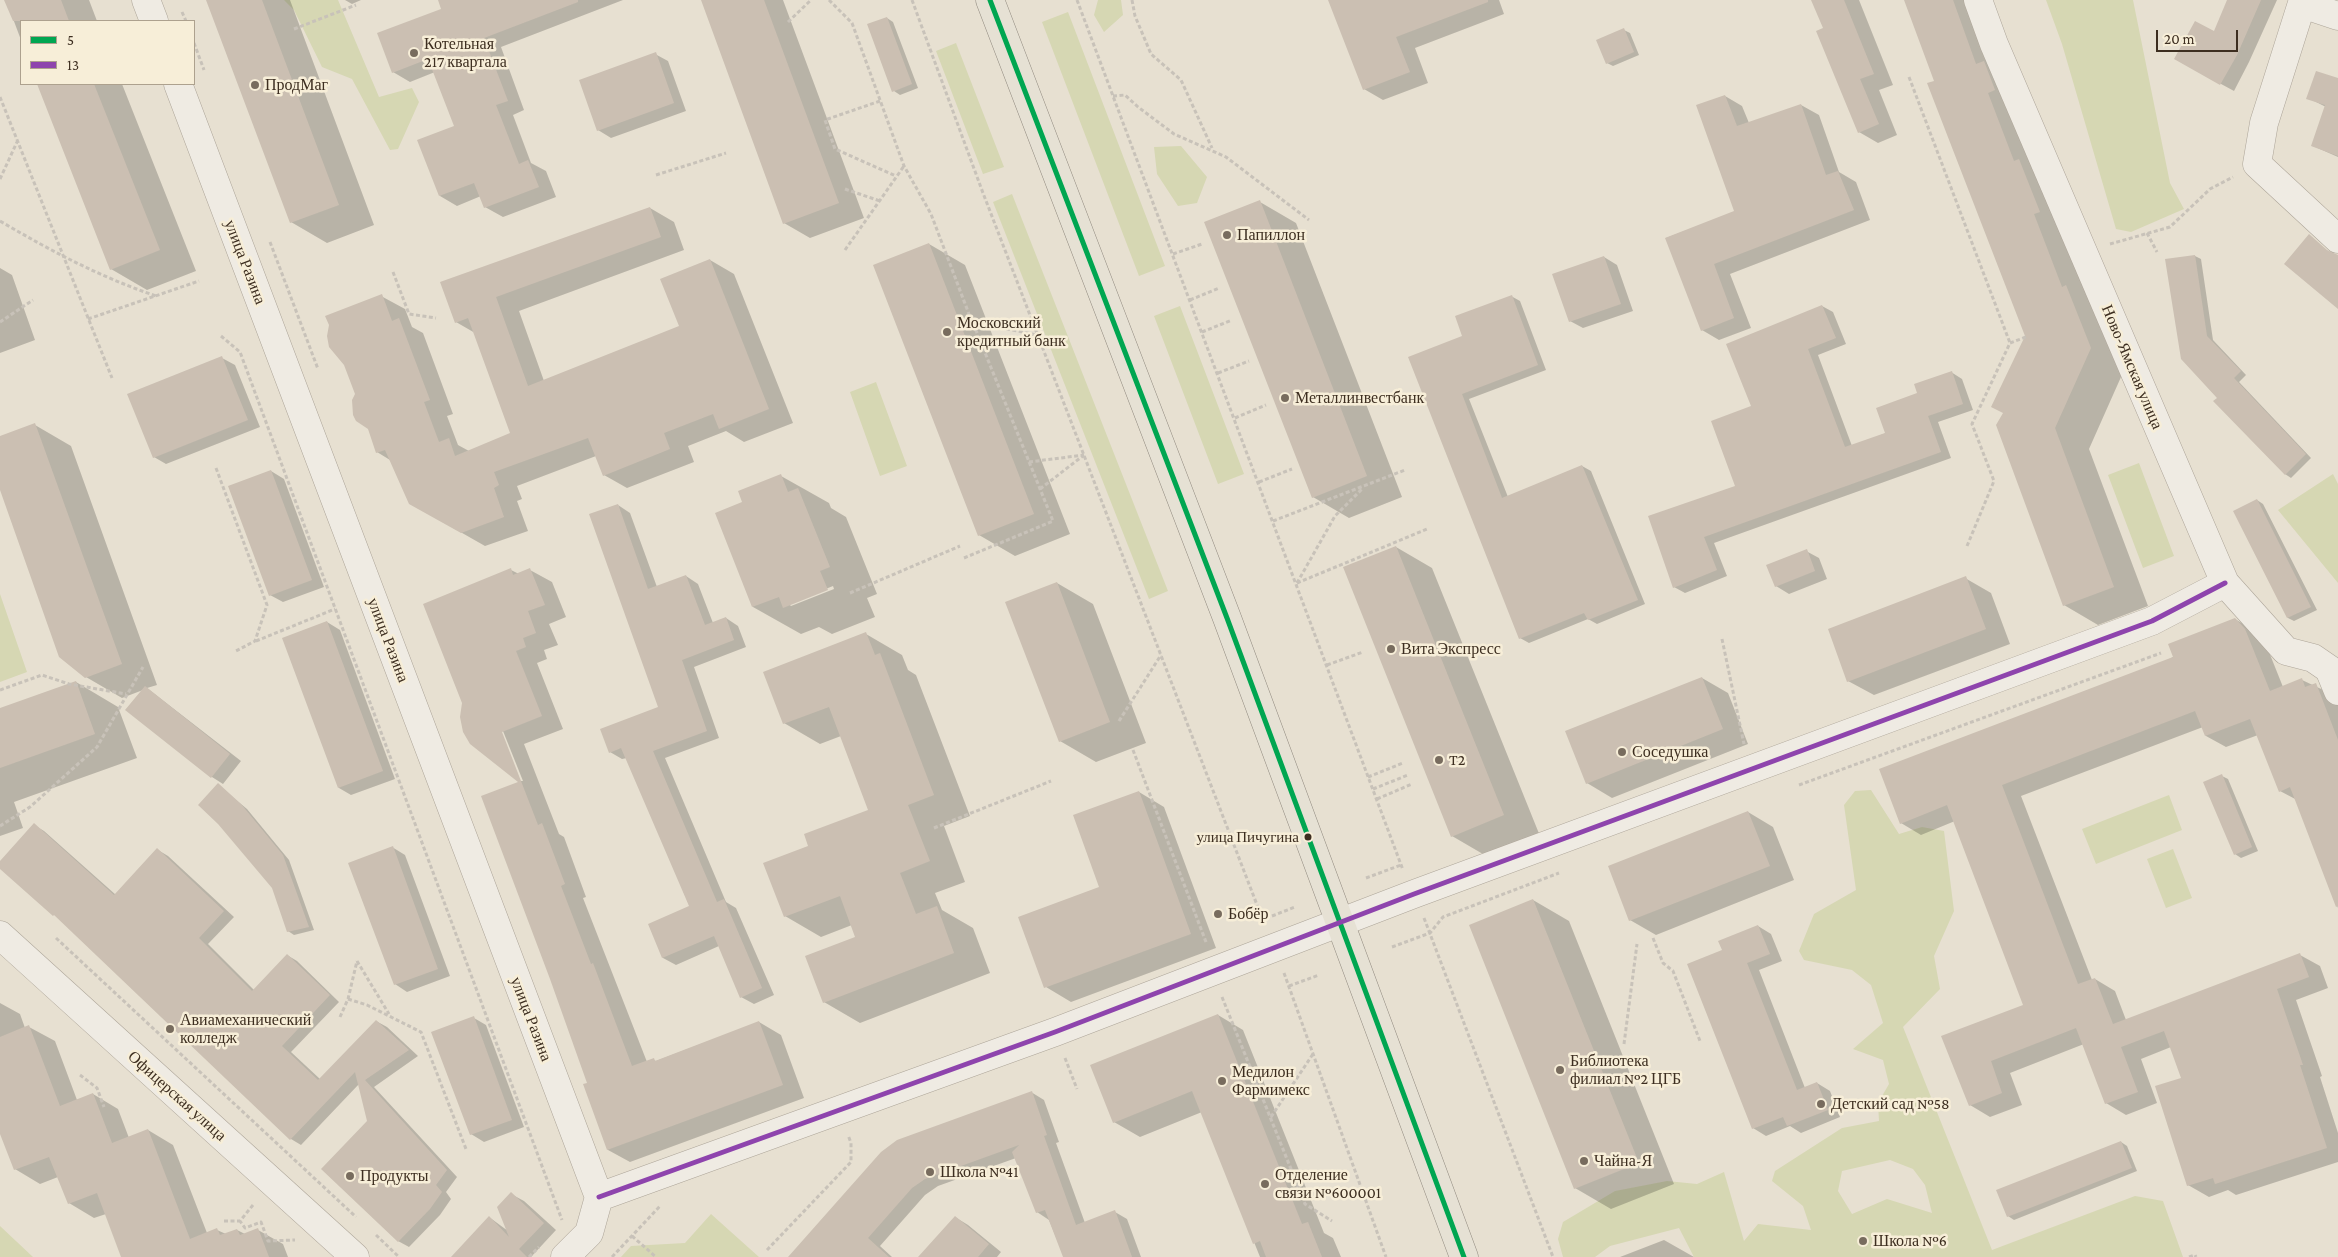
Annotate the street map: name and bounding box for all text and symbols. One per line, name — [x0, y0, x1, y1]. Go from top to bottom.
legend — [20, 20, 195, 85]
scale bar — [2158, 20, 2240, 52]
text: 20 m — [2164, 31, 2195, 47]
text: 5 — [67, 32, 74, 48]
place label: Котельная 217 квартала — [424, 34, 507, 72]
marker: Котельная 217 квартала — [408, 47, 420, 59]
text: 13 — [67, 57, 79, 73]
place label: ПродМаг — [265, 75, 328, 95]
marker: ПродМаг — [249, 79, 261, 91]
street label: улица Разина — [220, 217, 270, 307]
place label: Папиллон — [1237, 225, 1305, 245]
marker: Папиллон — [1221, 229, 1233, 241]
street label: Ново-Ямская улица — [2097, 302, 2167, 432]
place label: Московский кредитный банк — [957, 313, 1066, 351]
marker: Московский кредитный банк — [941, 326, 953, 338]
place label: Металлинвестбанк — [1295, 388, 1424, 408]
marker: Металлинвестбанк — [1279, 392, 1291, 404]
street label: улица Разина — [363, 595, 413, 685]
place label: Вита Экспресс — [1401, 639, 1501, 659]
marker: Вита Экспресс — [1385, 643, 1397, 655]
place label: Соседушка — [1632, 742, 1708, 762]
marker: Соседушка — [1616, 746, 1628, 758]
place label: T2 — [1449, 750, 1465, 770]
marker: T2 — [1433, 754, 1445, 766]
place label: улица Пичугина — [1196, 828, 1299, 846]
marker: улица Пичугина — [1303, 832, 1313, 842]
place label: Бобёр — [1228, 904, 1268, 924]
marker: Бобёр — [1212, 908, 1224, 920]
street label: улица Разина — [506, 974, 556, 1064]
place label: Авиамеханический колледж — [180, 1010, 311, 1048]
marker: Авиамеханический колледж — [164, 1023, 176, 1035]
street label: Офицерская улица — [124, 1047, 230, 1145]
place label: Библиотека филиал №2 ЦГБ — [1570, 1051, 1681, 1089]
place label: Медилон Фармимекс — [1232, 1062, 1310, 1100]
marker: Библиотека филиал №2 ЦГБ — [1554, 1064, 1566, 1076]
marker: Медилон Фармимекс — [1216, 1075, 1228, 1087]
place label: Детский сад №58 — [1831, 1094, 1950, 1114]
marker: Детский сад №58 — [1815, 1098, 1827, 1110]
place label: Чайна-Я — [1594, 1151, 1652, 1171]
marker: Чайна-Я — [1578, 1155, 1590, 1167]
place label: Школа №41 — [940, 1162, 1019, 1182]
place label: Отделение связи №600001 — [1275, 1165, 1381, 1203]
place label: Продукты — [360, 1166, 429, 1186]
marker: Школа №41 — [924, 1166, 936, 1178]
marker: Продукты — [344, 1170, 356, 1182]
marker: Отделение связи №600001 — [1259, 1178, 1271, 1190]
place label: Школа №6 — [1873, 1231, 1947, 1251]
marker: Школа №6 — [1857, 1235, 1869, 1247]

